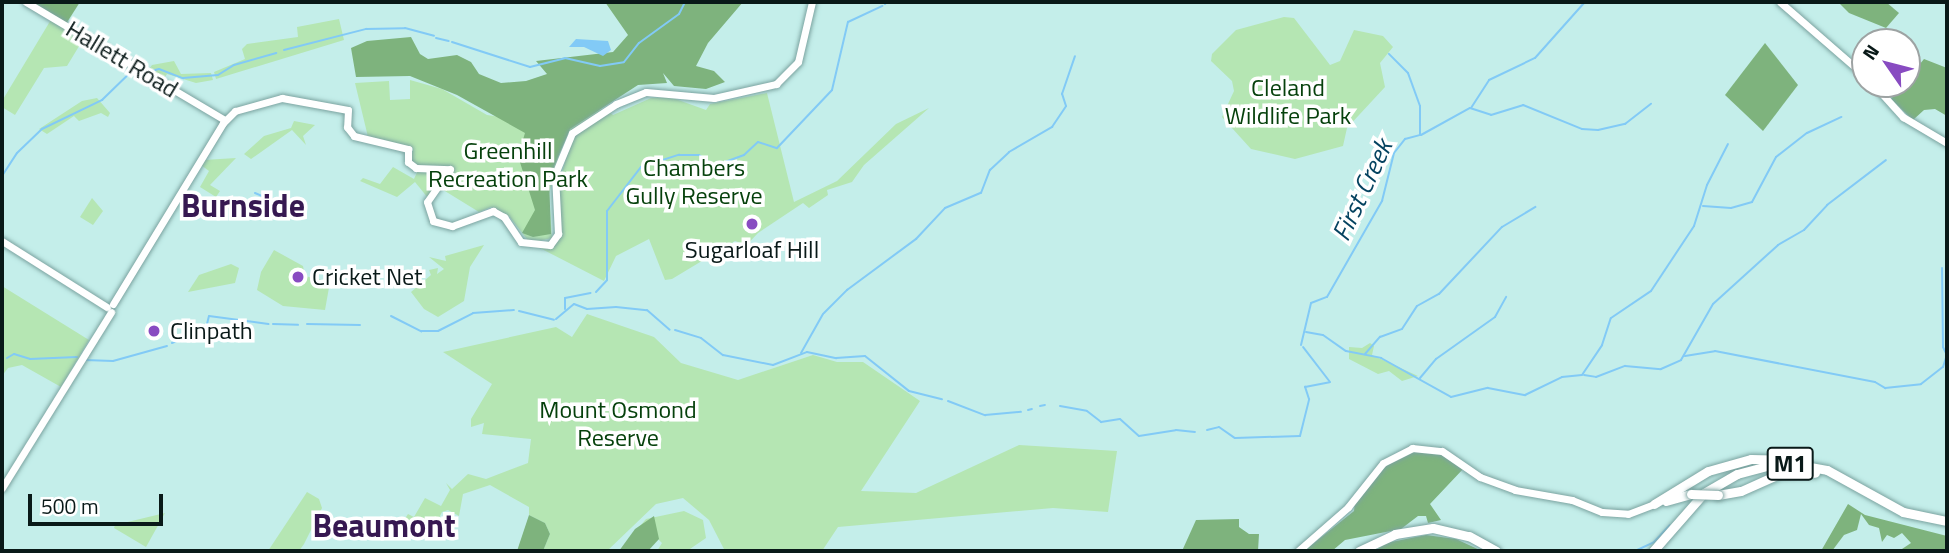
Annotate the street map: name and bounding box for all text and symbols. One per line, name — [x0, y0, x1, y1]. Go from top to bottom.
street label: Hallett Road — [61, 14, 183, 104]
north arrow — [1851, 28, 1921, 98]
text: N — [1854, 38, 1886, 66]
park label: Cleland Wildlife Park — [1225, 74, 1351, 130]
water label: First Creek — [1325, 135, 1399, 245]
park label: Greenhill Recreation Park — [428, 137, 588, 193]
park label: Chambers Gully Reserve — [625, 154, 763, 210]
district label: Burnside — [181, 186, 305, 224]
marker: Sugarloaf Hill — [744, 216, 760, 232]
place label: Sugarloaf Hill — [685, 236, 819, 264]
place label: Cricket Net — [312, 263, 422, 291]
marker: Cricket Net — [290, 269, 306, 285]
place label: Clinpath — [170, 317, 253, 345]
marker: Clinpath — [144, 321, 164, 341]
park label: Mount Osmond Reserve — [539, 396, 697, 452]
road number: M1 — [1766, 445, 1814, 484]
scale bar — [32, 480, 166, 524]
text: 500 m — [41, 490, 98, 522]
district label: Beaumont — [312, 506, 456, 544]

